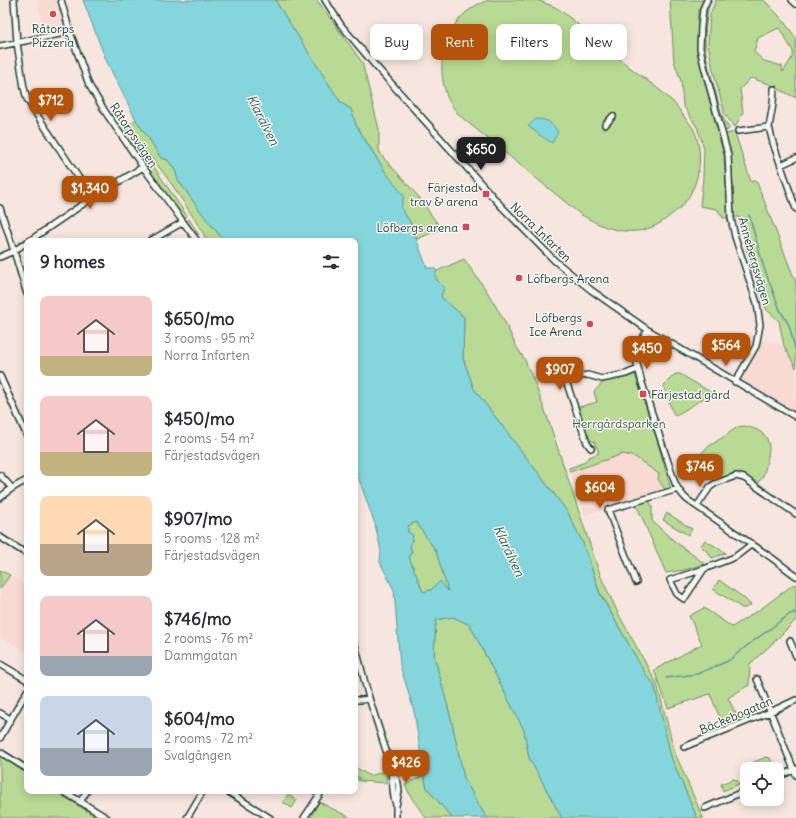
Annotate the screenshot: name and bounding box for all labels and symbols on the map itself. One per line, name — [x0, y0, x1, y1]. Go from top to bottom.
marker: Råtorps Pizzeria — [48, 9, 58, 19]
place label: Råtorps Pizzeria — [32, 21, 74, 50]
pin: $712 — [27, 88, 75, 122]
water label: Klarälven — [243, 92, 283, 149]
street label: Råtorpsvägen — [107, 100, 161, 170]
pin: $650 — [457, 137, 505, 171]
pin: $1,340 — [57, 176, 123, 210]
place label: Färjestad trav & arena — [410, 180, 478, 209]
marker: Färjestad trav & arena — [481, 189, 491, 199]
street label: Norra Infarten — [507, 199, 575, 265]
street label: Annebergsvägen — [735, 215, 775, 307]
place label: Löfbergs arena — [376, 220, 458, 235]
marker: Löfbergs arena — [461, 222, 471, 232]
place label: Löfbergs Arena — [527, 271, 610, 286]
marker: Löfbergs Arena — [514, 273, 524, 283]
place label: Löfbergs Ice Arena — [529, 310, 582, 339]
marker: Löfbergs Ice Arena — [585, 319, 595, 329]
pin: $564 — [702, 333, 750, 367]
pin: $450 — [623, 336, 671, 370]
pin: $907 — [536, 357, 584, 391]
place label: Färjestad gård — [651, 387, 730, 402]
marker: Färjestad gård — [638, 389, 648, 399]
park label: Herrgårdsparken — [572, 416, 666, 431]
pin: $746 — [676, 454, 724, 488]
pin: $604 — [576, 475, 624, 509]
water label: Klarälven — [490, 523, 528, 580]
street label: Bäckebogatan — [697, 693, 775, 737]
pin: $426 — [382, 750, 430, 784]

